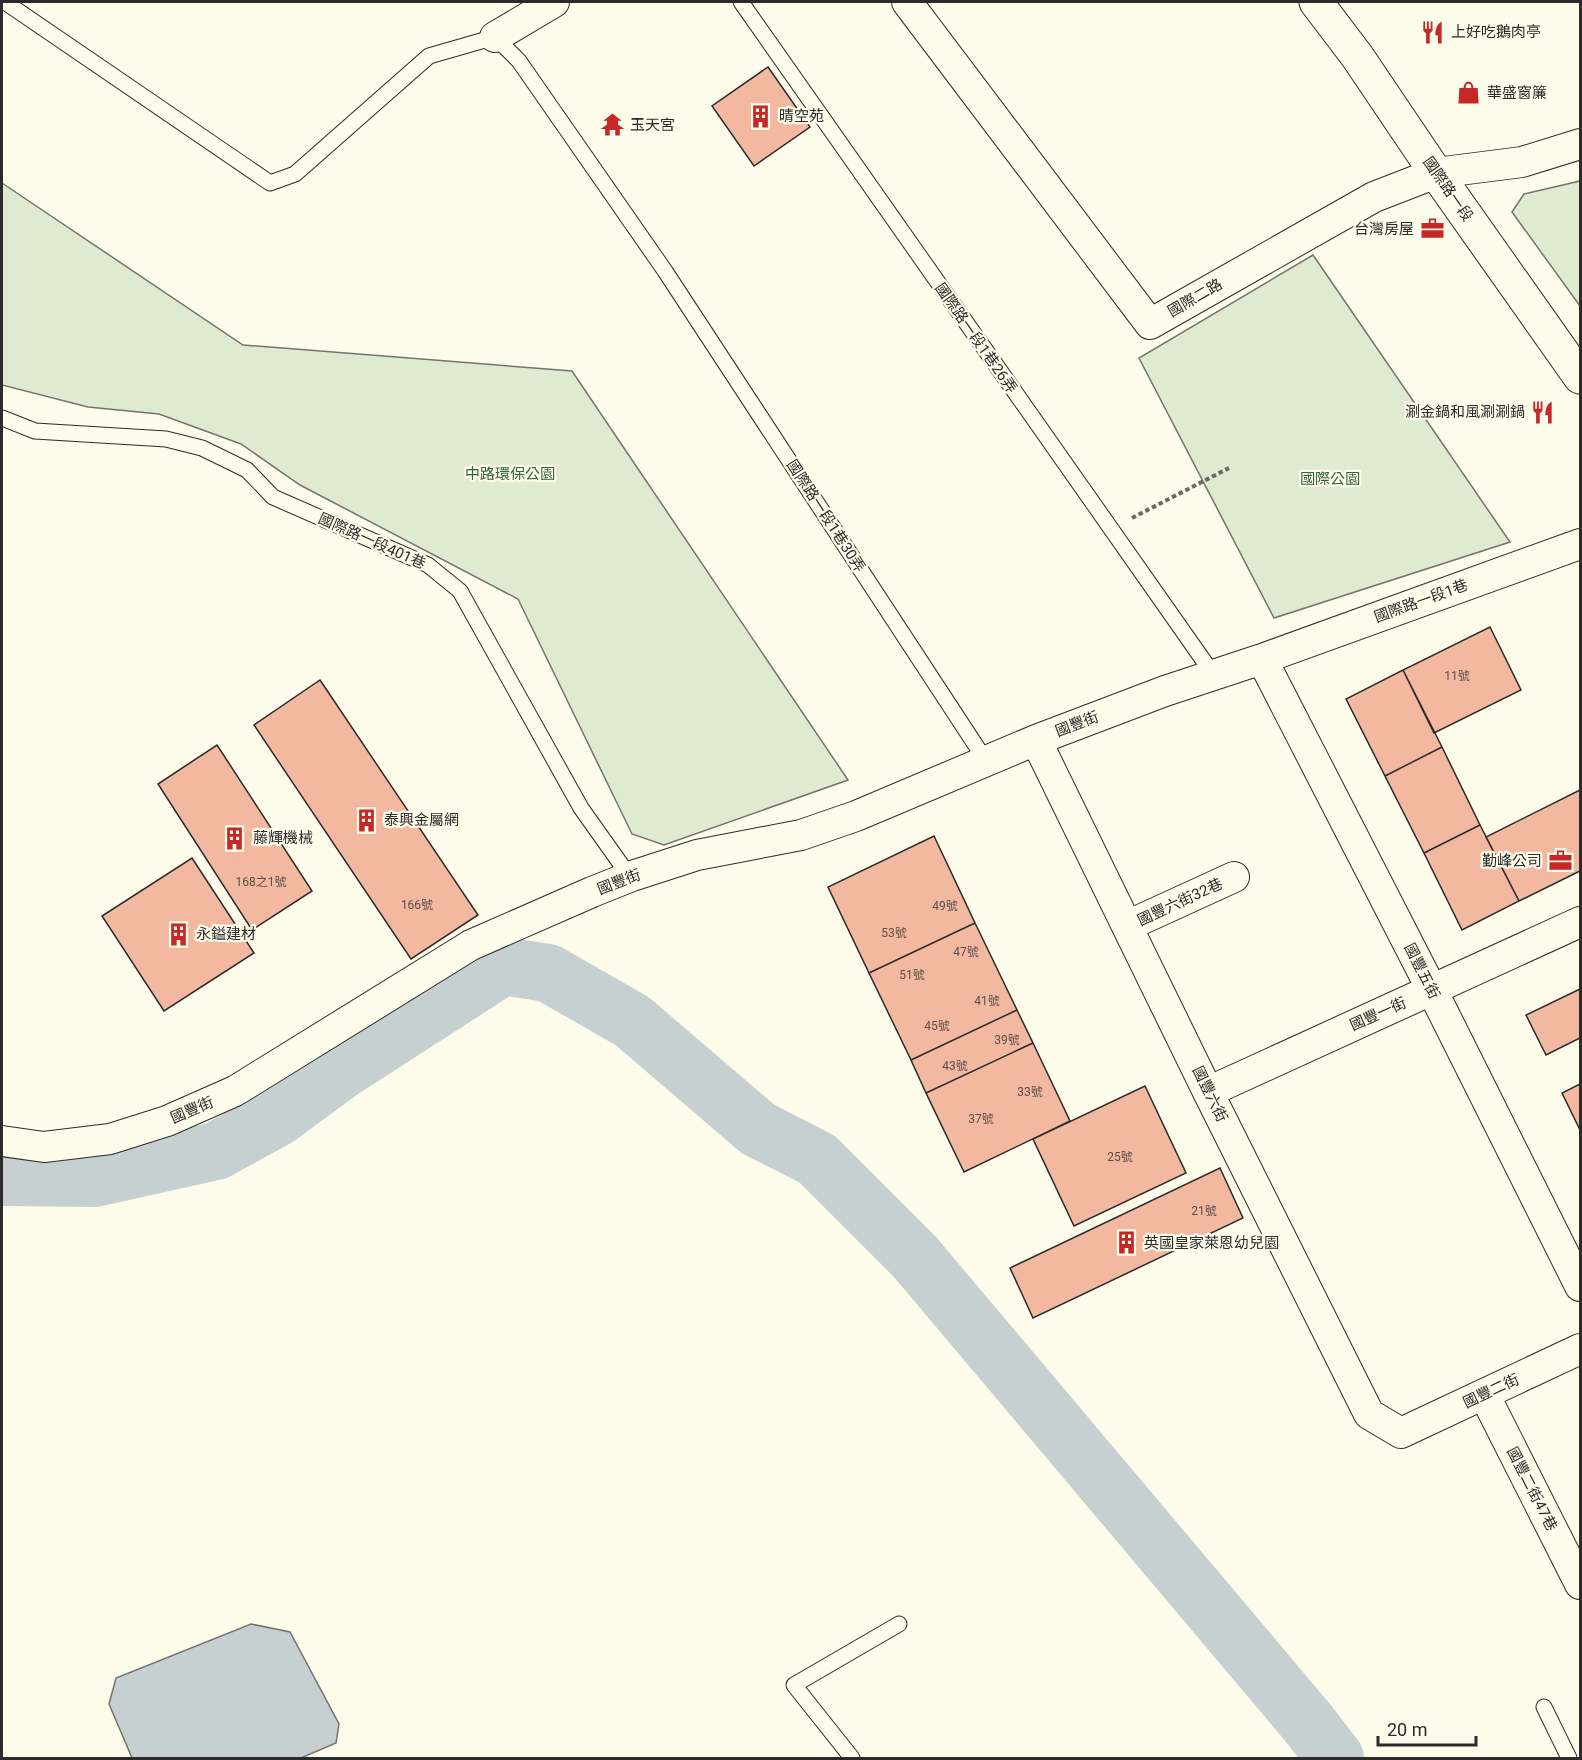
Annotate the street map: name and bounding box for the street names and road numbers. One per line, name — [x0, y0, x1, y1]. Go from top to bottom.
street label: 國際路一段 — [1419, 153, 1477, 225]
street label: 國際二路 — [1165, 275, 1225, 321]
street label: 國際路一段1巷26弄 — [931, 279, 1021, 397]
street label: 國際路一段1巷30弄 — [783, 456, 869, 576]
street label: 國際路一段401巷 — [316, 509, 428, 573]
street label: 國際路一段1巷 — [1372, 576, 1470, 626]
street label: 國豐街 — [1053, 708, 1101, 740]
street label: 國豐街 — [595, 866, 643, 898]
street label: 國豐六街32巷 — [1135, 874, 1225, 930]
street label: 國豐五街 — [1400, 940, 1444, 1002]
street label: 國豐一街 — [1347, 994, 1409, 1034]
street label: 國豐六街 — [1189, 1063, 1231, 1125]
street label: 國豐街 — [168, 1093, 216, 1127]
street label: 國豐二街 — [1460, 1370, 1522, 1412]
street label: 國豐二街47巷 — [1503, 1444, 1561, 1534]

